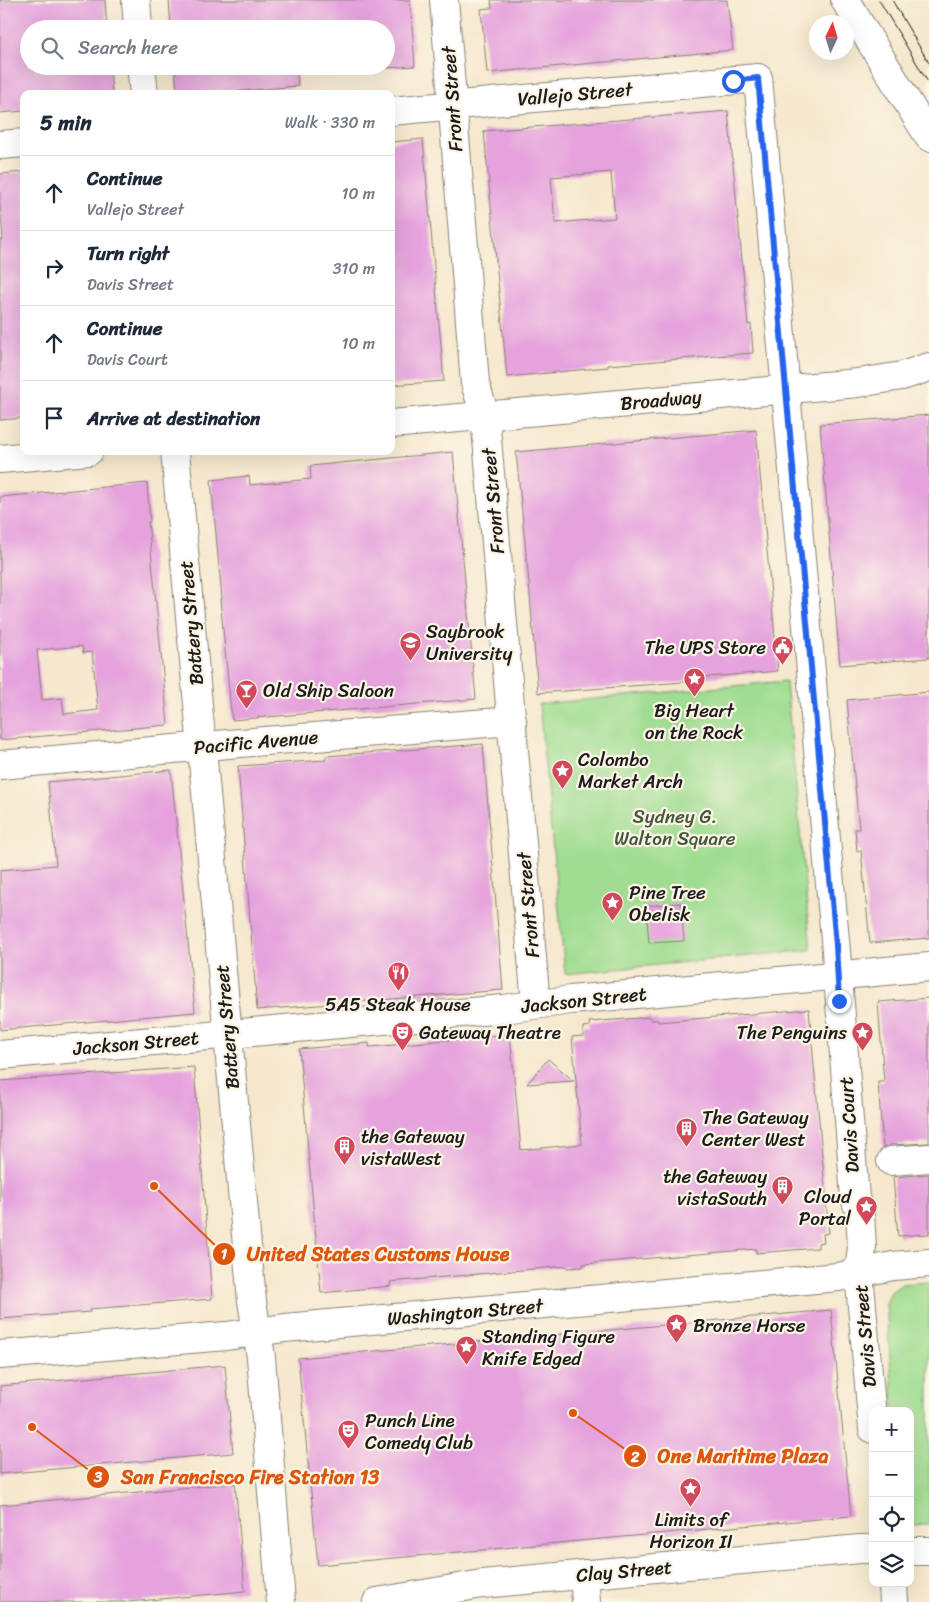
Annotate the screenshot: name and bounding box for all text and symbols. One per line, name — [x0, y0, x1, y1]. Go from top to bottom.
north arrow — [809, 15, 854, 60]
search box — [20, 20, 395, 75]
text: Search here — [78, 31, 178, 64]
icon: search — [38, 34, 66, 62]
street label: Front Street — [432, 44, 472, 153]
route start — [722, 70, 745, 93]
street label: Vallejo Street — [516, 72, 635, 115]
text: 5 min — [40, 104, 92, 142]
text: Walk · 330 m — [285, 108, 375, 137]
text: Continue — [87, 162, 163, 195]
icon: ahead — [40, 179, 68, 207]
text: 10 m — [342, 179, 375, 208]
text: Vallejo Street — [87, 195, 184, 224]
text: Turn right — [87, 237, 169, 270]
icon: right — [40, 254, 68, 282]
text: 310 m — [333, 254, 375, 283]
text: Davis Street — [87, 270, 174, 299]
text: Continue — [87, 312, 163, 345]
icon: ahead — [40, 329, 68, 357]
text: 10 m — [342, 329, 375, 358]
text: Davis Court — [87, 345, 168, 374]
street label: Broadway — [619, 380, 703, 420]
text: Arrive at destination — [87, 402, 260, 435]
icon: arrive — [40, 404, 68, 432]
street label: Front Street — [472, 446, 514, 555]
street label: Battery Street — [169, 559, 213, 687]
place label: Saybrook University — [426, 615, 513, 670]
school or university icon: Saybrook University — [398, 630, 422, 661]
place label: The UPS Store — [645, 631, 766, 664]
public building icon: The UPS Store — [770, 635, 794, 666]
place icon: Big Heart on the Rock — [682, 667, 706, 698]
place label: Old Ship Saloon — [263, 674, 394, 707]
bar icon: Old Ship Saloon — [235, 678, 259, 709]
place label: Big Heart on the Rock — [645, 694, 743, 749]
street label: Pacific Avenue — [192, 720, 320, 764]
place label: Colombo Market Arch — [578, 743, 683, 798]
place icon: Colombo Market Arch — [550, 758, 574, 789]
park label: Sydney G. Walton Square — [614, 800, 736, 855]
street label: Front Street — [507, 850, 549, 959]
place label: Pine Tree Obelisk — [629, 876, 706, 931]
place icon: Pine Tree Obelisk — [601, 891, 625, 922]
restaurant icon: 5A5 Steak House — [386, 961, 410, 992]
street label: Battery Street — [205, 963, 249, 1091]
street label: Jackson Street — [519, 977, 648, 1023]
place label: 5A5 Steak House — [325, 988, 471, 1021]
route end — [828, 990, 851, 1013]
place label: Gateway Theatre — [419, 1016, 561, 1049]
place label: The Penguins — [737, 1016, 847, 1049]
theatre icon: Gateway Theatre — [391, 1020, 415, 1051]
place icon: The Penguins — [851, 1020, 875, 1051]
street label: Jackson Street — [71, 1021, 200, 1065]
street label: Davis Court — [829, 1076, 869, 1174]
place label: The Gateway Center West — [702, 1101, 809, 1156]
building icon: The Gateway Center West — [674, 1116, 698, 1147]
place label: the Gateway vistaWest — [361, 1120, 465, 1175]
building icon: the Gateway vistaWest — [333, 1135, 357, 1166]
place label: the Gateway vistaSouth — [663, 1160, 767, 1215]
building icon: the Gateway vistaSouth — [771, 1175, 795, 1206]
place label: Cloud Portal — [799, 1180, 852, 1235]
place icon: Cloud Portal — [855, 1195, 879, 1226]
callout: United States Customs House — [212, 1237, 520, 1272]
text: United States Customs House — [247, 1237, 510, 1272]
text: 1 — [221, 1241, 228, 1267]
street label: Davis Street — [844, 1283, 886, 1389]
street label: Washington Street — [386, 1289, 546, 1335]
place label: Bronze Horse — [693, 1309, 806, 1342]
place icon: Bronze Horse — [665, 1313, 689, 1344]
place label: Standing Figure Knife Edged — [482, 1320, 615, 1375]
place icon: Standing Figure Knife Edged — [454, 1335, 478, 1366]
place label: Punch Line Comedy Club — [365, 1404, 473, 1459]
map controls — [869, 1407, 914, 1587]
button: + — [869, 1407, 914, 1452]
theatre icon: Punch Line Comedy Club — [337, 1419, 361, 1450]
callout: One Maritime Plaza — [622, 1439, 839, 1474]
text: One Maritime Plaza — [657, 1439, 829, 1474]
text: 2 — [630, 1444, 640, 1470]
button: − — [869, 1452, 914, 1497]
callout: San Francisco Fire Station 13 — [86, 1459, 390, 1494]
text: San Francisco Fire Station 13 — [120, 1460, 379, 1495]
text: 3 — [93, 1464, 103, 1490]
place icon: Limits of Horizon II — [679, 1476, 703, 1507]
button: locate — [869, 1497, 914, 1542]
place label: Limits of Horizon II — [649, 1503, 733, 1558]
button: layers — [869, 1542, 914, 1587]
street label: Clay Street — [575, 1550, 673, 1592]

